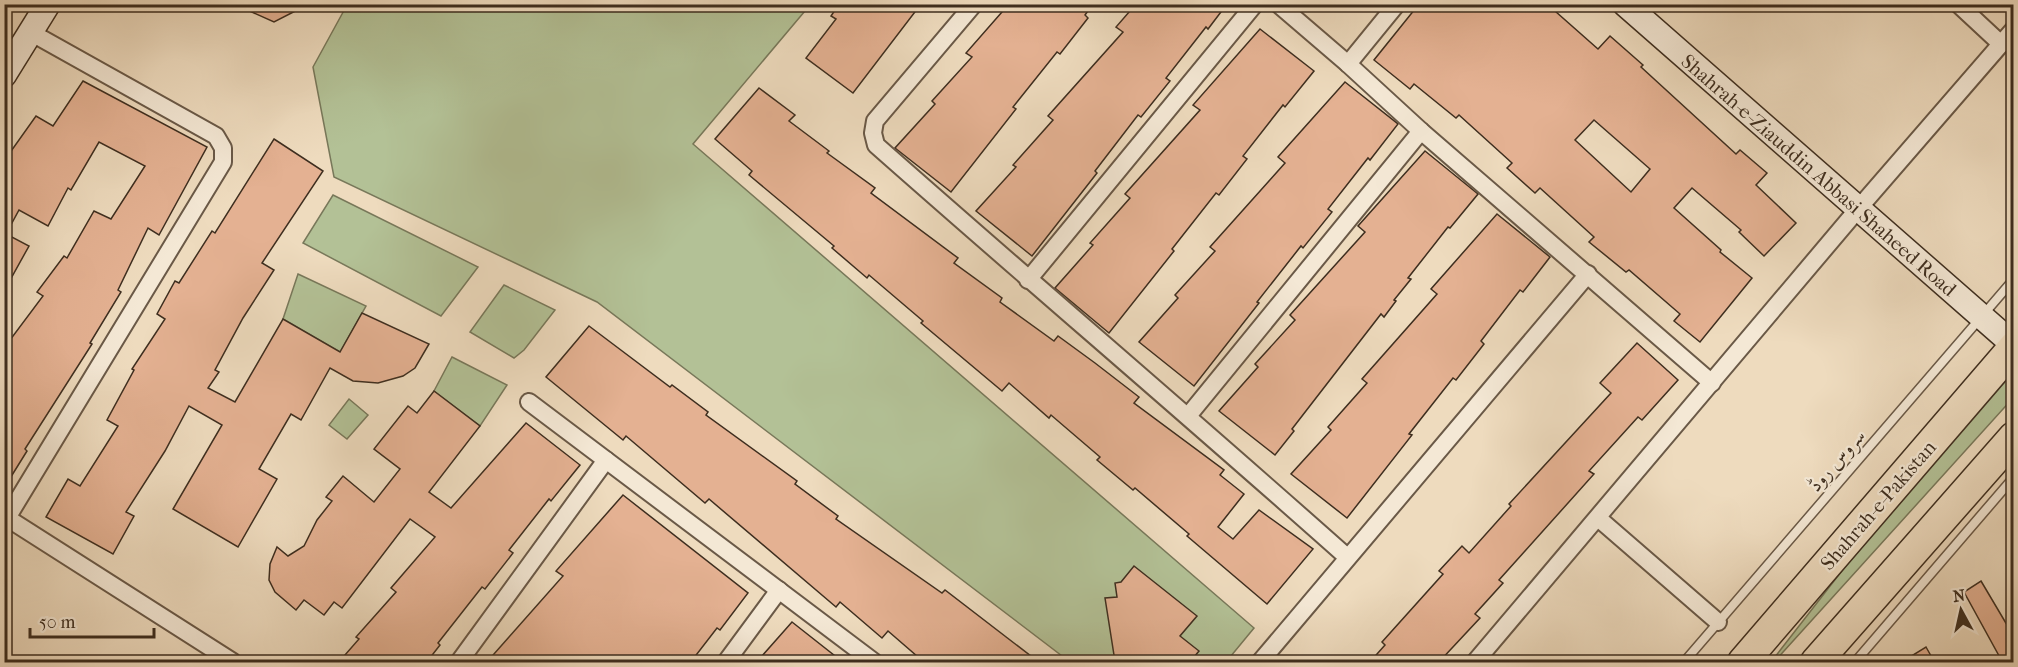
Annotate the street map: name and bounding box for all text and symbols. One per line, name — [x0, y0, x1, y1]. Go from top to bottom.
street label: Shahrah-e-Ziauddin Abbasi Shaheed Road — [1676, 50, 1962, 302]
street label: سروس روڈ — [1803, 424, 1871, 498]
street label: Shahrah-e-Pakistan — [1816, 436, 1941, 575]
north arrow — [1931, 580, 1991, 640]
text: N — [1952, 585, 1967, 606]
scale bar — [30, 601, 154, 639]
text: 50 m — [39, 612, 76, 633]

